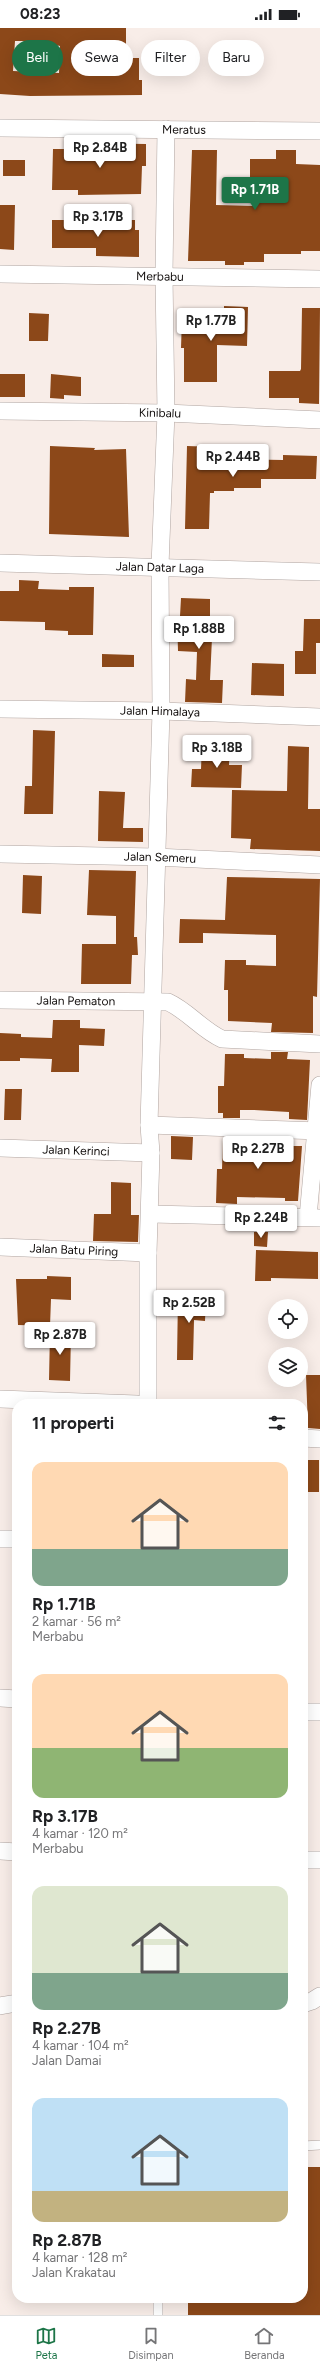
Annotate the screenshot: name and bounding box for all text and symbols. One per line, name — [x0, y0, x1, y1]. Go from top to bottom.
text: 08:23 — [20, 5, 60, 23]
chip: Beli — [12, 40, 63, 76]
chip: Sewa — [71, 40, 133, 76]
chip: Filter — [141, 40, 200, 76]
chip: Baru — [208, 40, 264, 76]
street label: Meratus — [162, 123, 206, 137]
pin: Rp 2.84B — [59, 135, 141, 169]
text: Rp 2.84B — [73, 140, 127, 155]
pin: Rp 1.71B — [214, 177, 296, 211]
text: Rp 1.71B — [231, 182, 279, 197]
pin: Rp 3.17B — [57, 204, 139, 238]
text: Rp 3.17B — [73, 209, 123, 224]
street label: Merbabu — [136, 269, 184, 284]
pin: Rp 1.77B — [170, 308, 252, 342]
text: Rp 1.77B — [186, 313, 236, 328]
street label: Kinibalu — [139, 406, 181, 421]
pin: Rp 2.44B — [192, 444, 274, 478]
text: Rp 2.44B — [206, 449, 260, 464]
street label: Jalan Datar Laga — [116, 559, 204, 576]
pin: Rp 1.88B — [158, 616, 240, 650]
text: Rp 1.88B — [173, 621, 225, 636]
street label: Jalan Himalaya — [120, 703, 200, 719]
pin: Rp 3.18B — [176, 735, 258, 769]
text: Rp 3.18B — [191, 740, 243, 755]
street label: Jalan Semeru — [124, 849, 196, 866]
street label: Jalan Pematon — [37, 993, 116, 1008]
pin: Rp 2.27B — [217, 1136, 299, 1170]
text: Rp 2.27B — [232, 1141, 284, 1156]
street label: Jalan Kerinci — [42, 1142, 110, 1159]
pin: Rp 2.24B — [220, 1205, 302, 1239]
text: Rp 2.24B — [234, 1210, 288, 1225]
street label: Jalan Batu Piring — [29, 1241, 119, 1259]
pin: Rp 2.52B — [148, 1290, 230, 1324]
text: Rp 2.52B — [162, 1295, 216, 1310]
map controls — [268, 1299, 308, 1387]
button: locate — [268, 1299, 308, 1339]
pin: Rp 2.87B — [19, 1322, 101, 1356]
text: Rp 2.87B — [33, 1327, 87, 1342]
button: layers — [268, 1347, 308, 1387]
icon: filters — [266, 1412, 288, 1434]
text: 11 properti — [32, 1413, 114, 1433]
icon: home — [124, 1488, 196, 1560]
text: Rp 1.71B — [32, 1594, 96, 1614]
text: 2 kamar · 56 m² — [32, 1614, 121, 1629]
text: Merbabu — [32, 1629, 84, 1644]
icon: home — [124, 1700, 196, 1772]
text: Rp 3.17B — [32, 1806, 98, 1826]
text: 4 kamar · 120 m² — [32, 1826, 128, 1841]
text: Merbabu — [32, 1841, 84, 1856]
icon: home — [124, 1912, 196, 1984]
text: Rp 2.27B — [32, 2018, 101, 2038]
text: 4 kamar · 104 m² — [32, 2038, 129, 2053]
text: Jalan Damai — [32, 2053, 102, 2068]
icon: home — [124, 2124, 196, 2196]
text: Rp 2.87B — [32, 2230, 102, 2250]
text: 4 kamar · 128 m² — [32, 2250, 127, 2265]
text: Jalan Krakatau — [32, 2265, 116, 2280]
tab: Peta — [35, 2325, 57, 2362]
tab: Disimpan — [128, 2325, 174, 2362]
tab: Beranda — [244, 2325, 285, 2362]

